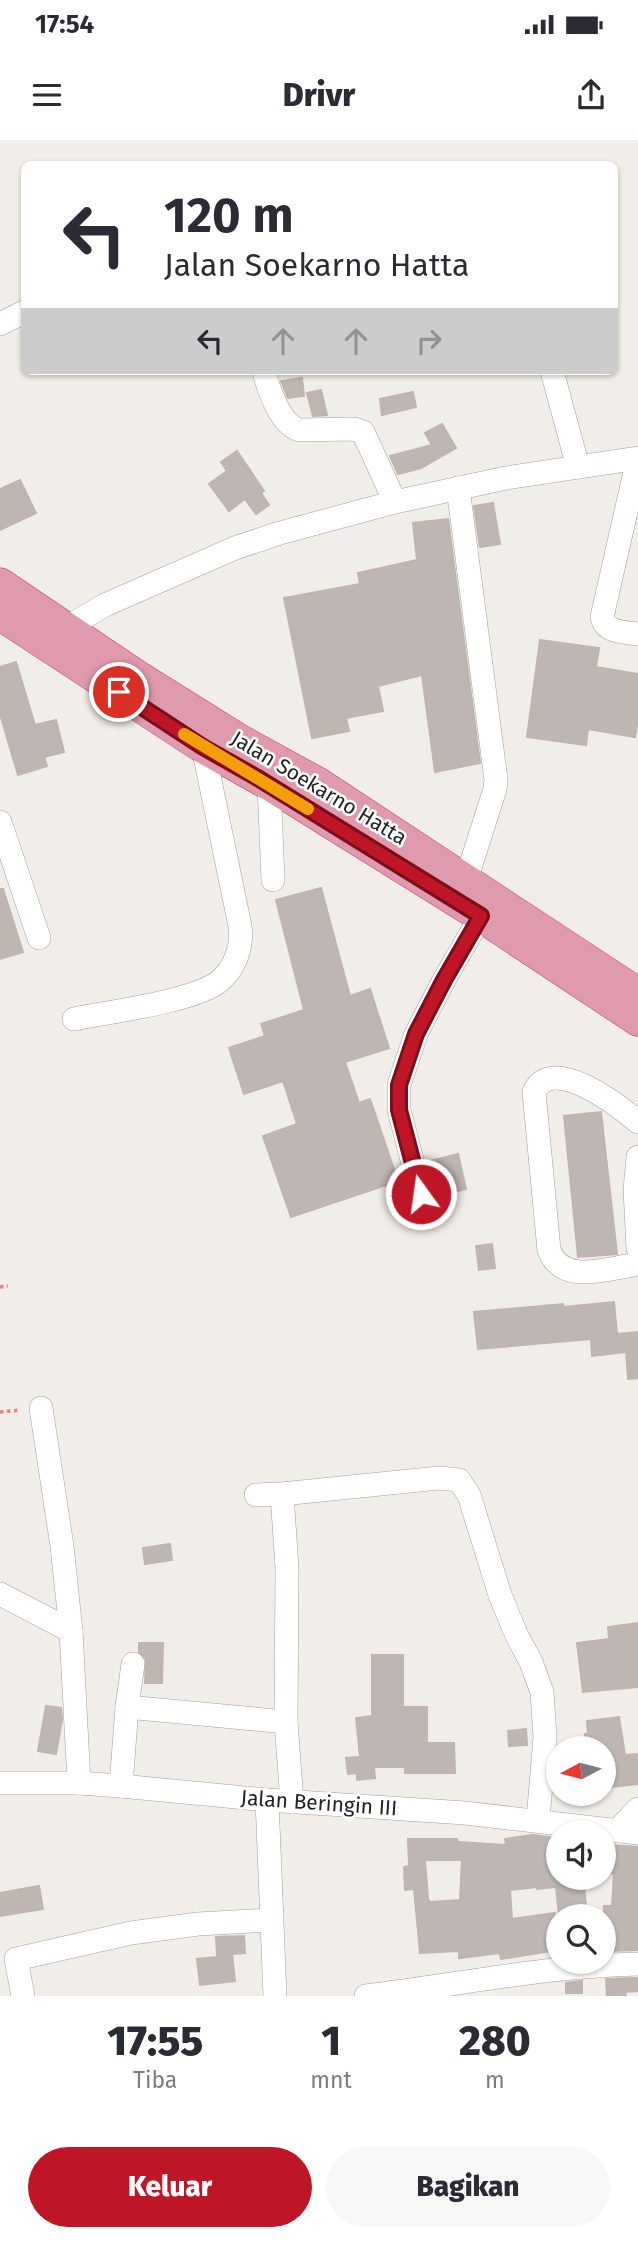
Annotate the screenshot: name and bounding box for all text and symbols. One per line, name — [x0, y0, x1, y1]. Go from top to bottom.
text: 17:54 — [35, 9, 94, 40]
icon: menu — [28, 76, 66, 114]
text: Drivr — [283, 76, 355, 114]
icon: share — [572, 76, 610, 114]
text: 120 m — [164, 186, 294, 245]
icon: left — [49, 189, 140, 280]
text: Jalan Soekarno Hatta — [164, 246, 469, 284]
icon: left — [191, 322, 229, 360]
icon: ahead — [264, 322, 302, 360]
icon: ahead — [337, 322, 375, 360]
icon: right — [410, 322, 448, 360]
pin — [89, 662, 149, 722]
icon: arrive — [100, 673, 138, 711]
street label: Jalan Soekarno Hatta — [226, 725, 412, 851]
position arrow — [384, 1157, 458, 1231]
north arrow — [546, 1736, 616, 1806]
map controls — [546, 1736, 616, 1974]
street label: Jalan Beringin III — [240, 1785, 398, 1821]
button: sound — [546, 1820, 616, 1890]
button: search — [546, 1904, 616, 1974]
text: 17:55 — [107, 2016, 203, 2066]
text: 1 — [321, 2016, 341, 2066]
text: 280 — [459, 2016, 531, 2066]
text: Tiba — [133, 2066, 177, 2094]
text: mnt — [310, 2066, 352, 2094]
text: m — [485, 2066, 505, 2094]
button: Keluar — [28, 2147, 312, 2227]
button: Bagikan — [326, 2147, 610, 2227]

